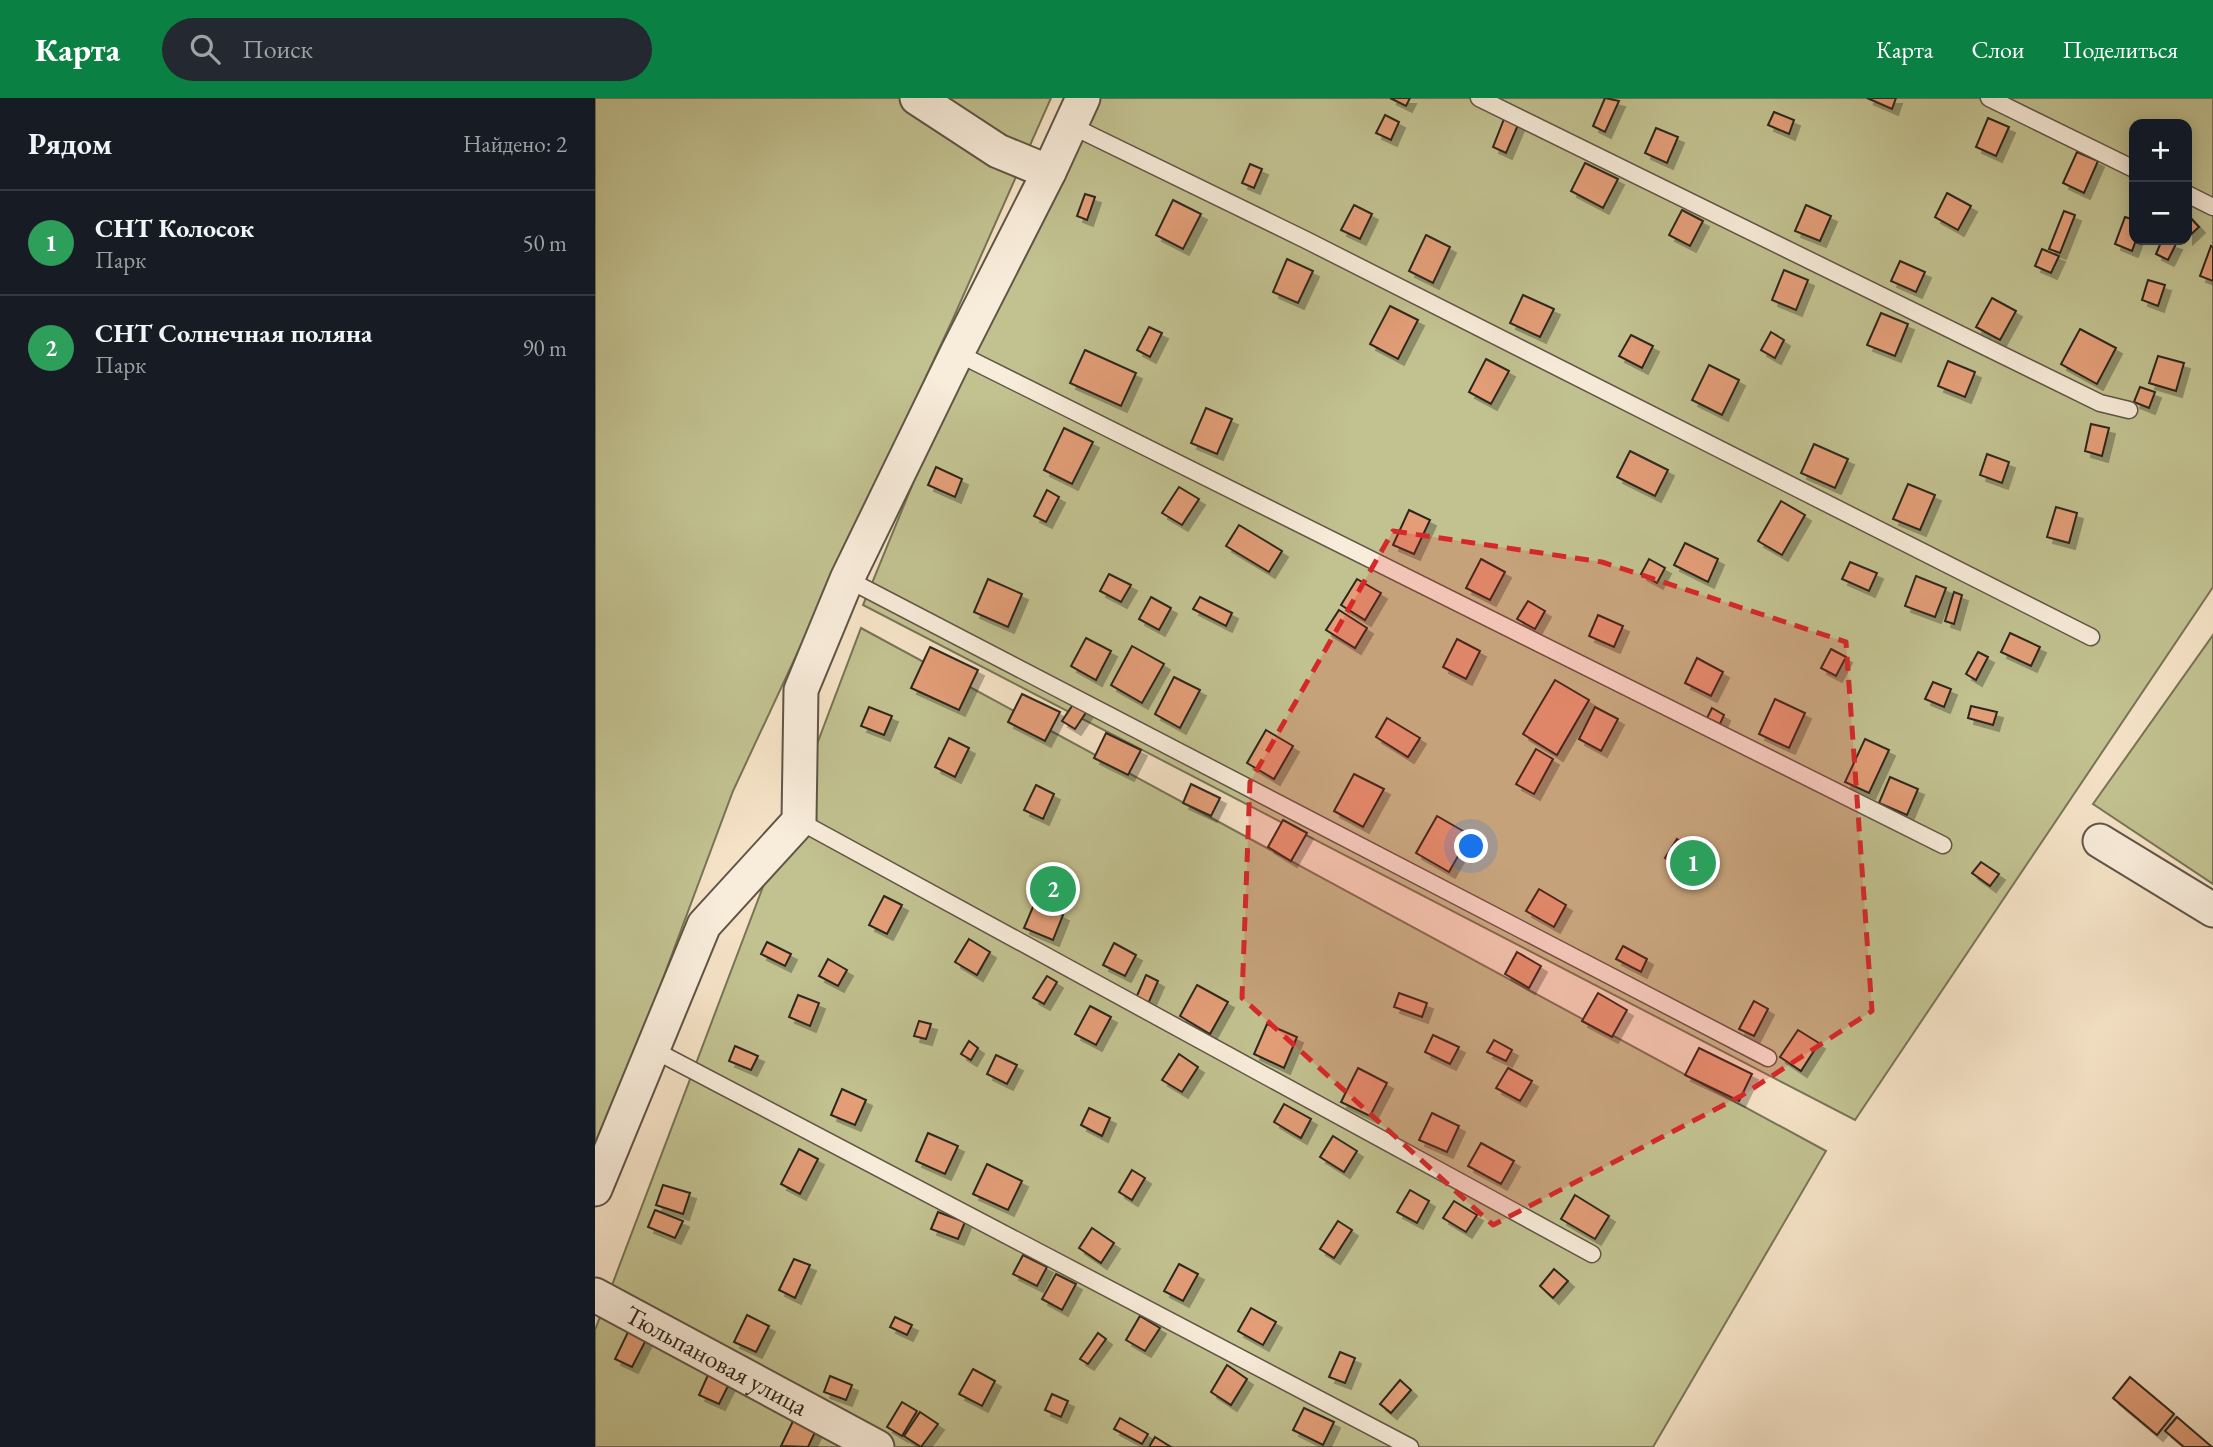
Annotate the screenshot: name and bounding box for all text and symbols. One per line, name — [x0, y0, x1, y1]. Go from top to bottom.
search box — [162, 18, 652, 81]
text: Карта — [35, 28, 120, 71]
icon: search — [186, 30, 224, 68]
text: Поиск — [242, 32, 313, 66]
text: Карта — [1876, 34, 1933, 65]
text: Слои — [1971, 34, 2025, 65]
text: Поделиться — [2063, 34, 2178, 65]
map controls — [2129, 119, 2192, 245]
button: + — [2129, 119, 2192, 182]
text: Рядом — [28, 124, 112, 163]
text: Найдено: 2 — [463, 129, 567, 159]
button: − — [2129, 182, 2192, 245]
text: СНТ Колосок — [95, 211, 254, 245]
text: 1 — [45, 228, 57, 258]
text: 50 m — [522, 228, 567, 258]
text: Парк — [95, 245, 146, 275]
text: СНТ Солнечная поляна — [95, 316, 372, 350]
text: 2 — [45, 333, 57, 363]
text: 90 m — [522, 333, 567, 363]
text: Парк — [95, 350, 146, 380]
your location — [1454, 829, 1488, 863]
pin: 1 — [1670, 837, 1716, 889]
pin: 2 — [1030, 863, 1076, 915]
street label: Тюльпановая улица — [619, 1297, 814, 1424]

